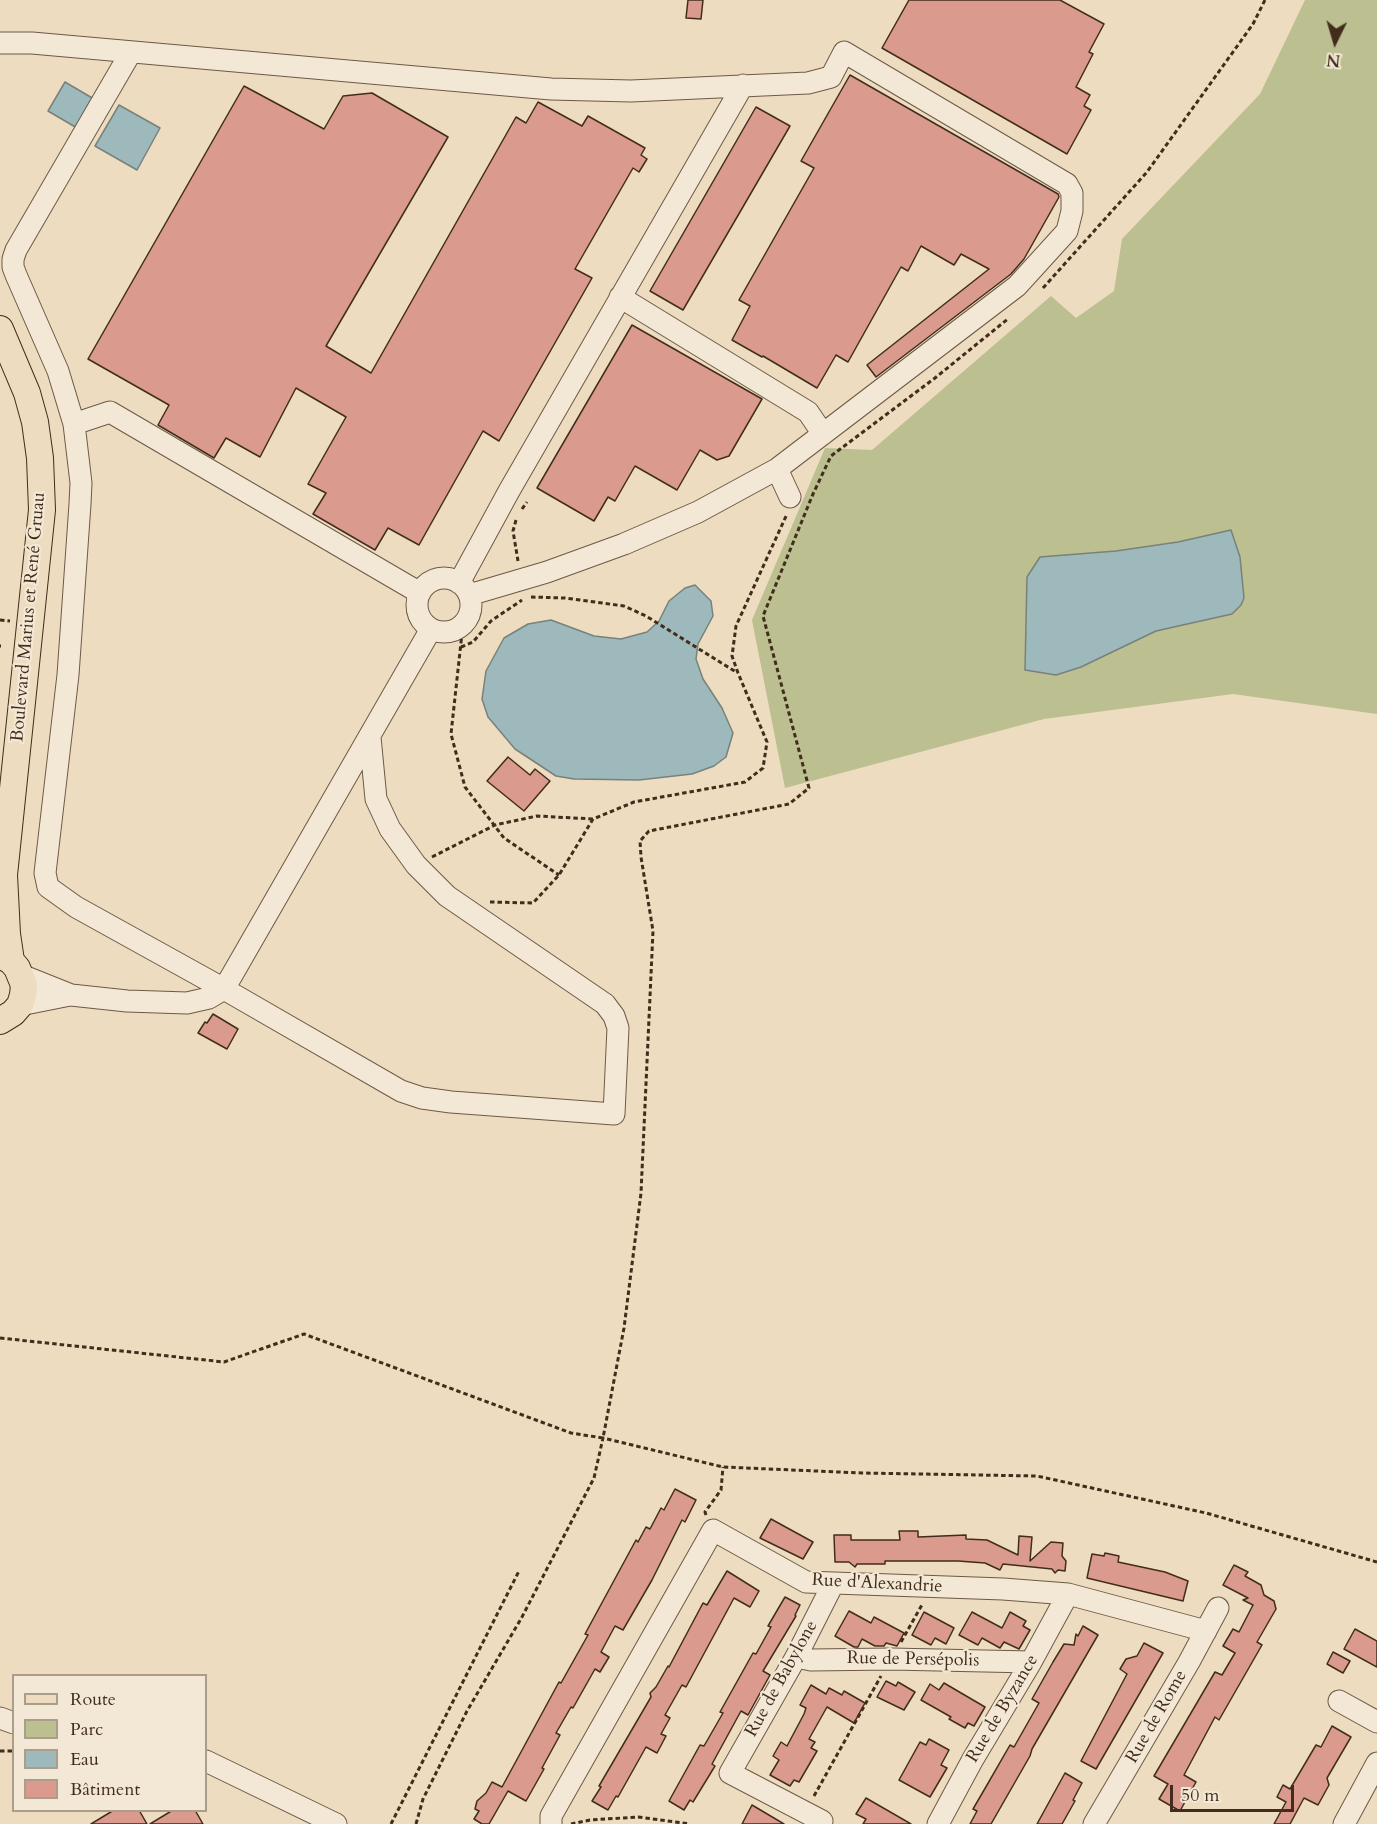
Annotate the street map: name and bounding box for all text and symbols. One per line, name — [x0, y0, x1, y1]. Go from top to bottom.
north arrow — [1305, 12, 1365, 72]
text: N — [1326, 48, 1341, 71]
street label: Boulevard Marius et René Gruau — [7, 491, 51, 743]
street label: Rue d'Alexandrie — [811, 1570, 943, 1598]
street label: Rue de Babylone — [741, 1617, 823, 1741]
street label: Rue de Persépolis — [847, 1648, 979, 1672]
street label: Rue de Byzance — [962, 1651, 1044, 1767]
street label: Rue de Rome — [1122, 1667, 1192, 1767]
legend — [12, 1674, 207, 1812]
text: Route — [70, 1687, 116, 1712]
text: Parc — [70, 1717, 103, 1742]
text: Eau — [70, 1747, 99, 1772]
scale bar — [1173, 1773, 1298, 1811]
text: Bâtiment — [70, 1777, 140, 1802]
text: 50 m — [1181, 1783, 1220, 1808]

